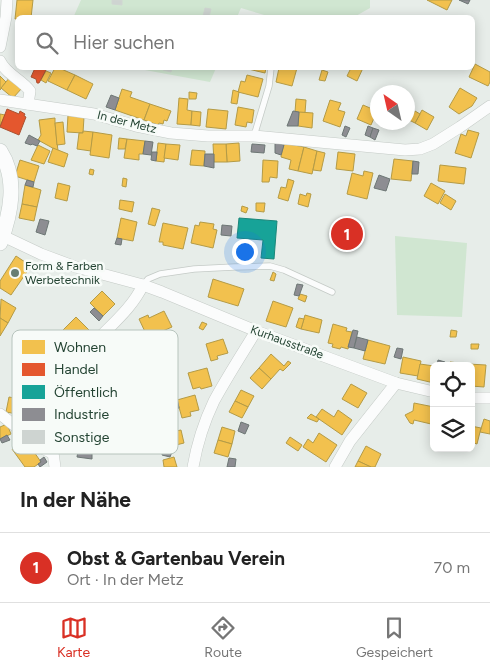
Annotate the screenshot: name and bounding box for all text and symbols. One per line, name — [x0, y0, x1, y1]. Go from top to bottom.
search box — [15, 15, 475, 70]
icon: search — [33, 29, 61, 57]
text: Hier suchen — [73, 31, 174, 54]
north arrow — [370, 85, 415, 130]
street label: In der Metz — [96, 108, 158, 136]
pin: 1 — [331, 215, 363, 253]
your location — [232, 239, 258, 265]
place label: Form & Farben Werbetechnik — [25, 259, 104, 287]
marker: Form & Farben Werbetechnik — [9, 267, 21, 279]
street label: Kurhausstraße — [249, 322, 326, 362]
legend — [12, 330, 178, 454]
text: Wohnen — [54, 339, 106, 356]
text: Handel — [54, 361, 98, 378]
map controls — [430, 362, 475, 452]
button: locate — [430, 362, 475, 407]
text: Öffentlich — [54, 384, 118, 401]
text: Industrie — [54, 406, 109, 423]
button: layers — [430, 407, 475, 452]
text: Sonstige — [54, 429, 110, 446]
text: In der Nähe — [20, 487, 131, 512]
text: Obst & Gartenbau Verein — [67, 547, 285, 570]
text: 1 — [33, 558, 39, 577]
text: 70 m — [434, 558, 470, 577]
text: Ort · In der Metz — [67, 570, 184, 589]
tab: Karte — [57, 614, 90, 661]
tab: Route — [204, 614, 242, 661]
tab: Gespeichert — [356, 614, 433, 661]

